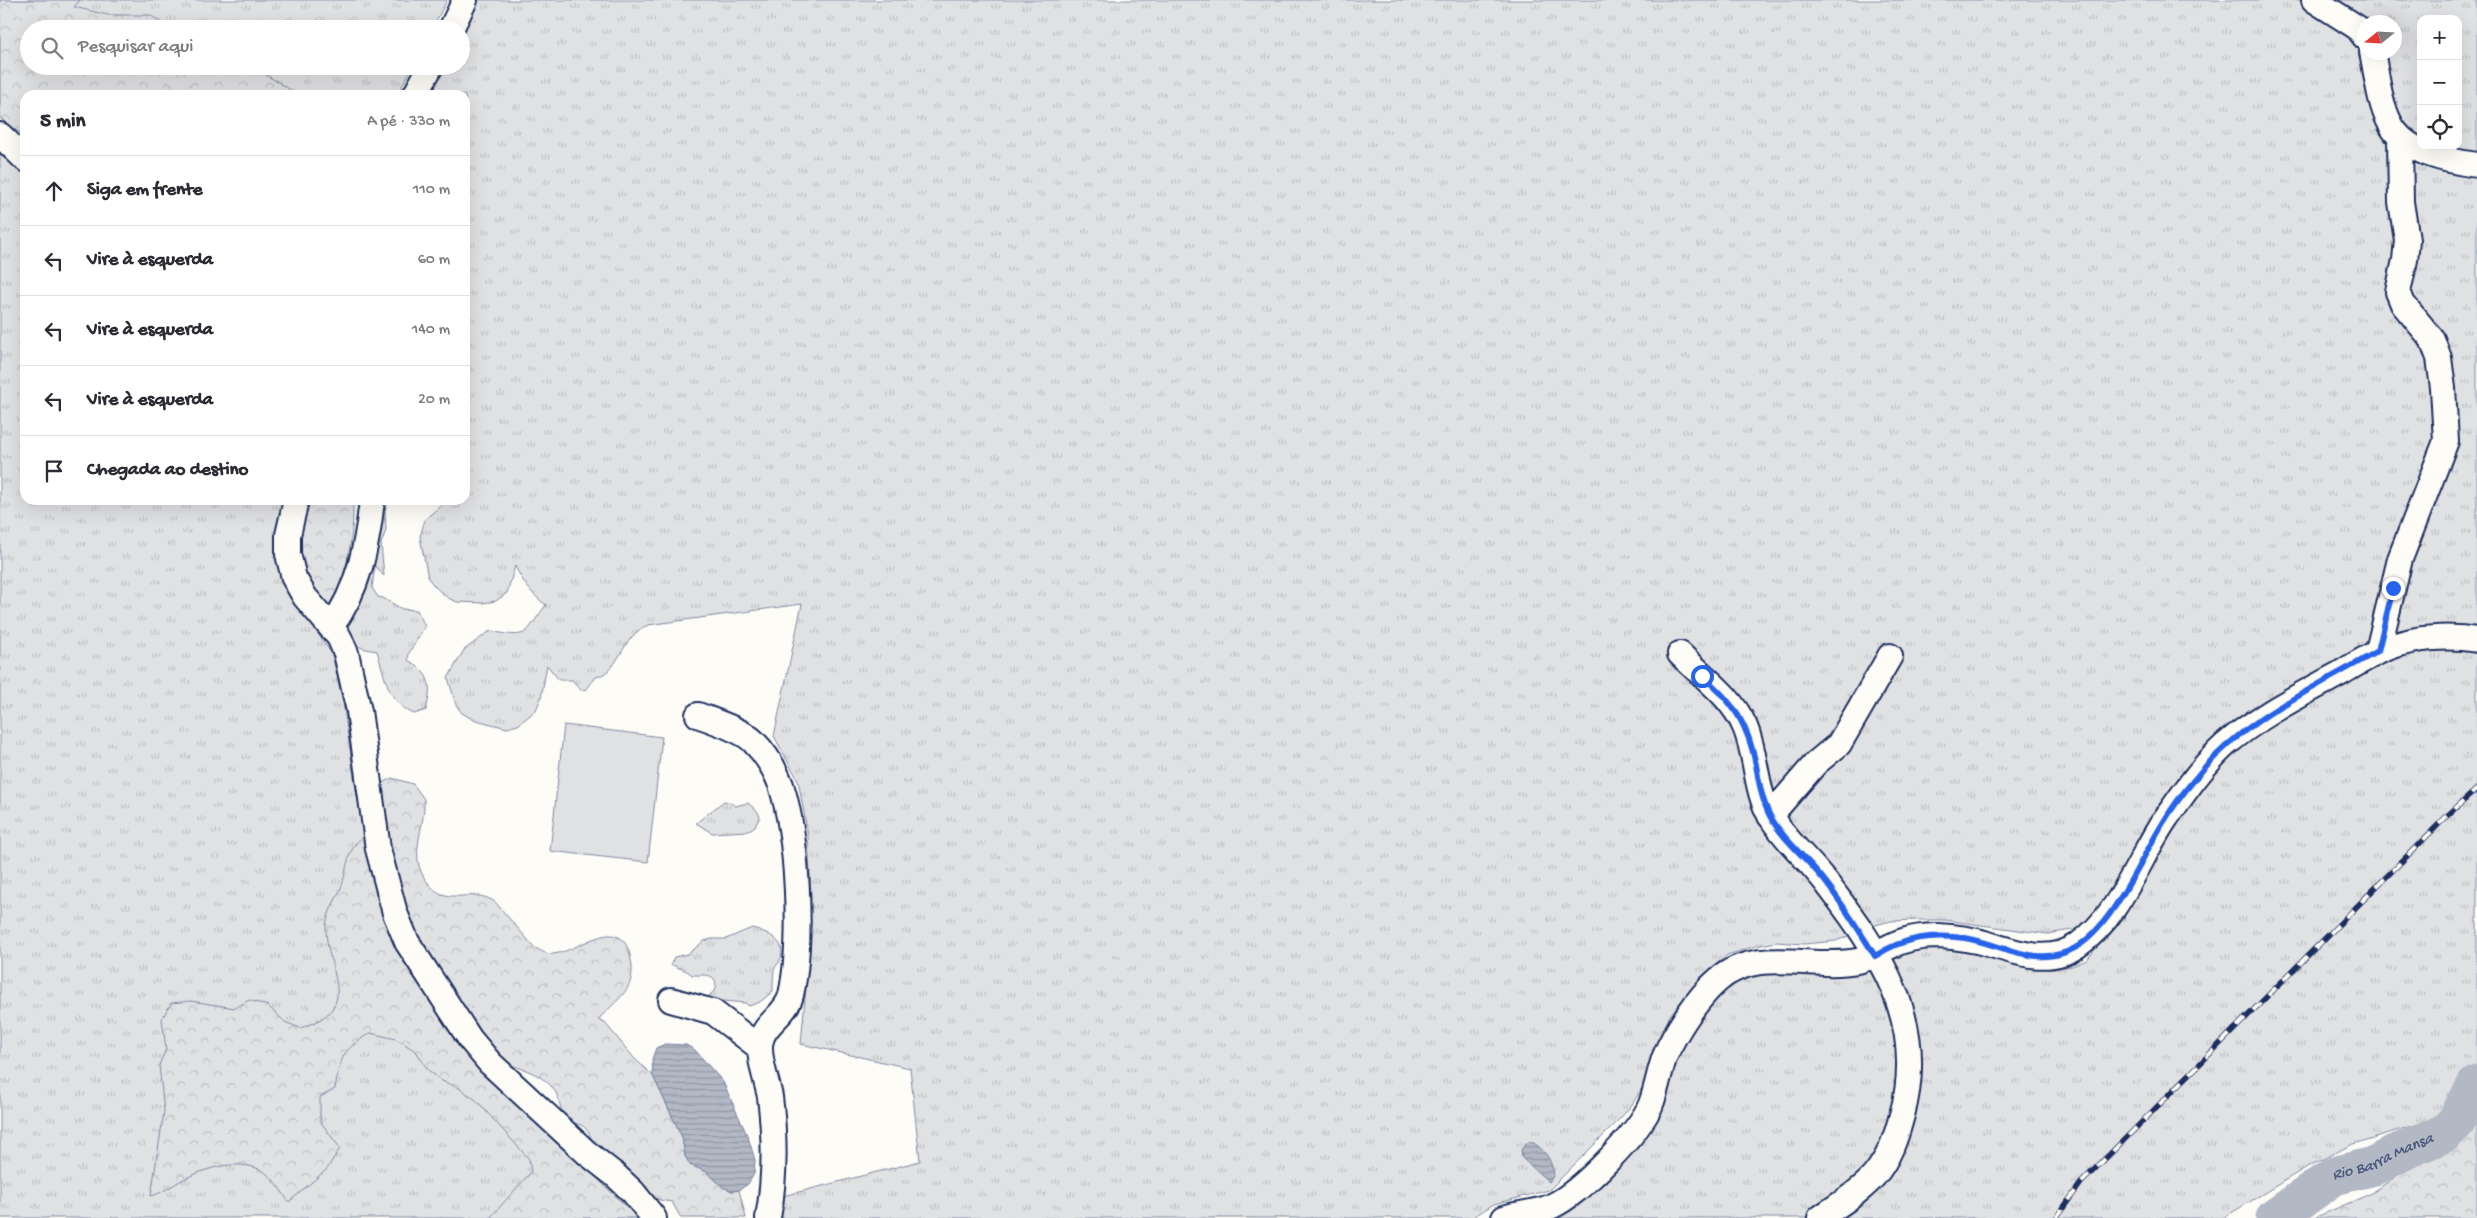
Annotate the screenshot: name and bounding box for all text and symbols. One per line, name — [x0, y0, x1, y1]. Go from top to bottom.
north arrow — [2357, 15, 2402, 60]
map controls — [2417, 15, 2462, 150]
button: + — [2417, 15, 2462, 60]
search box — [20, 20, 470, 75]
icon: search — [38, 34, 66, 62]
text: Pesquisar aqui — [78, 36, 193, 59]
button: − — [2417, 60, 2462, 105]
button: locate — [2417, 105, 2462, 150]
text: 5 min — [40, 110, 85, 135]
text: A pé · 330 m — [367, 113, 450, 132]
icon: ahead — [40, 177, 68, 205]
text: Siga em frente — [87, 179, 203, 202]
text: 110 m — [413, 181, 450, 200]
icon: left — [40, 247, 68, 275]
text: Vire à esquerda — [87, 249, 213, 272]
text: 60 m — [418, 251, 450, 270]
icon: left — [40, 317, 68, 345]
text: Vire à esquerda — [87, 319, 213, 342]
text: 140 m — [412, 321, 450, 340]
icon: left — [40, 387, 68, 415]
text: Vire à esquerda — [87, 389, 213, 412]
text: 20 m — [418, 391, 450, 410]
icon: arrive — [40, 457, 68, 485]
text: Chegada ao destino — [87, 459, 248, 482]
route end — [2382, 577, 2405, 600]
route start — [1691, 665, 1714, 688]
water label: Rio Barra Mansa — [2331, 1129, 2437, 1185]

